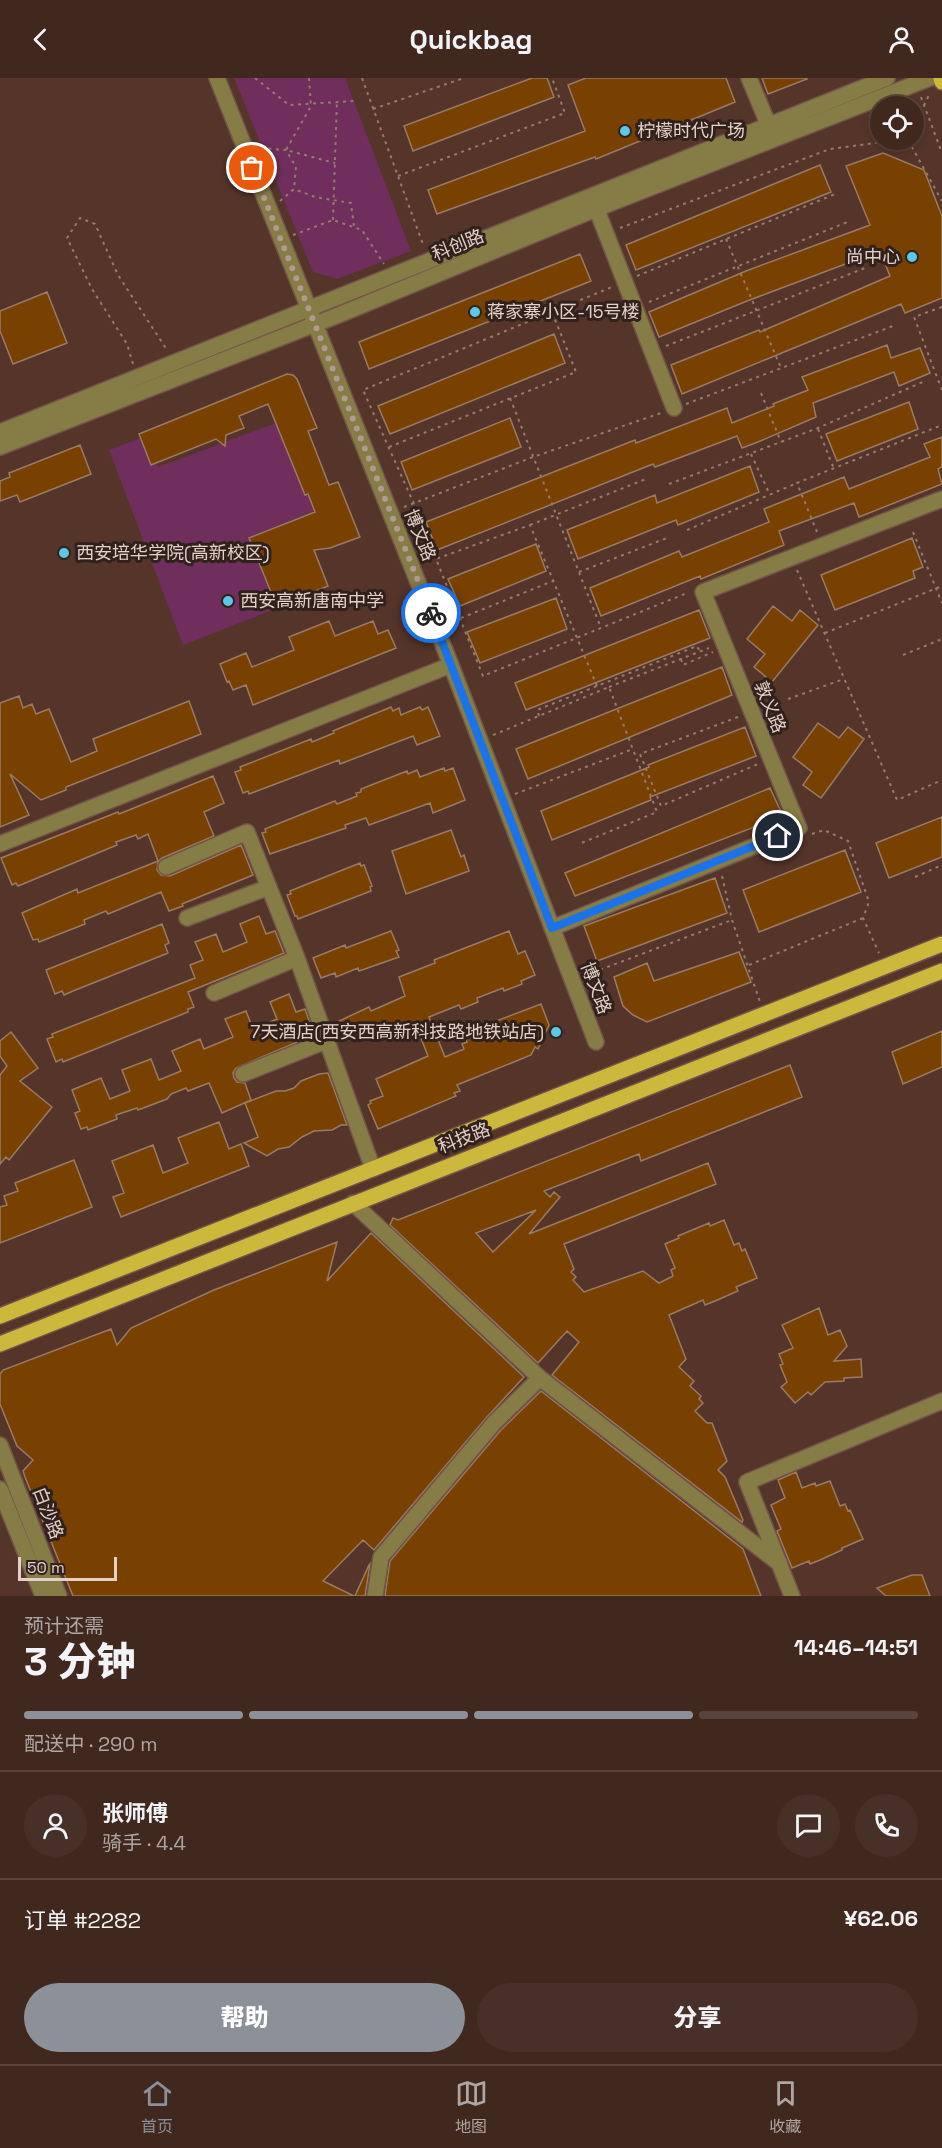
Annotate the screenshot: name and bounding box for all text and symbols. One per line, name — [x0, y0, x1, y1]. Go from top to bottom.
text: Quickbag — [410, 22, 532, 57]
icon: back — [24, 23, 57, 56]
icon: person — [885, 23, 918, 56]
map controls — [870, 96, 924, 150]
button: locate — [870, 96, 924, 150]
place label: 柠檬时代广场 — [637, 119, 745, 142]
marker: 柠檬时代广场 — [618, 124, 632, 138]
pin — [226, 142, 277, 193]
icon: bag — [235, 151, 268, 184]
street label: 科创路 — [428, 224, 487, 265]
place label: 尚中心 — [846, 245, 900, 268]
marker: 尚中心 — [905, 250, 919, 264]
place label: 蒋家寨小区-15号楼 — [487, 300, 640, 323]
marker: 蒋家寨小区-15号楼 — [468, 305, 482, 319]
street label: 博文路 — [400, 505, 441, 564]
place label: 西安培华学院(高新校区) — [76, 541, 270, 564]
marker: 西安培华学院(高新校区) — [57, 546, 71, 560]
courier — [401, 583, 461, 643]
place label: 西安高新唐南中学 — [240, 589, 384, 612]
marker: 西安高新唐南中学 — [221, 594, 235, 608]
icon: bike — [415, 597, 448, 630]
street label: 敦义路 — [750, 677, 791, 736]
pin — [752, 810, 803, 861]
icon: home — [761, 819, 794, 852]
street label: 博文路 — [576, 958, 617, 1017]
place label: 7天酒店(西安西高新科技路地铁站店) — [250, 1020, 544, 1043]
marker: 7天酒店(西安西高新科技路地铁站店) — [549, 1025, 563, 1039]
street label: 科技路 — [434, 1117, 493, 1158]
street label: 白沙路 — [28, 1483, 69, 1542]
scale bar — [18, 1554, 117, 1582]
text: 50 m — [27, 1557, 65, 1578]
text: 预计还需 — [24, 1613, 104, 1639]
text: 14:46–14:51 — [794, 1633, 918, 1661]
text: 3 分钟 — [24, 1637, 136, 1686]
text: 配送中 · 290 m — [24, 1731, 157, 1757]
button: person — [24, 1794, 87, 1857]
button: chat — [777, 1794, 840, 1857]
button: phone — [855, 1794, 918, 1857]
text: 张师傅 — [102, 1799, 168, 1827]
text: 骑手 · 4.4 — [102, 1830, 186, 1856]
text: ¥62.06 — [844, 1904, 918, 1932]
text: 订单 #2282 — [24, 1906, 141, 1934]
button: 帮助 — [24, 1983, 465, 2052]
button: 分享 — [477, 1983, 918, 2052]
tab: 首页 — [141, 2077, 174, 2137]
tab: 地图 — [455, 2077, 488, 2137]
tab: 收藏 — [769, 2077, 802, 2137]

